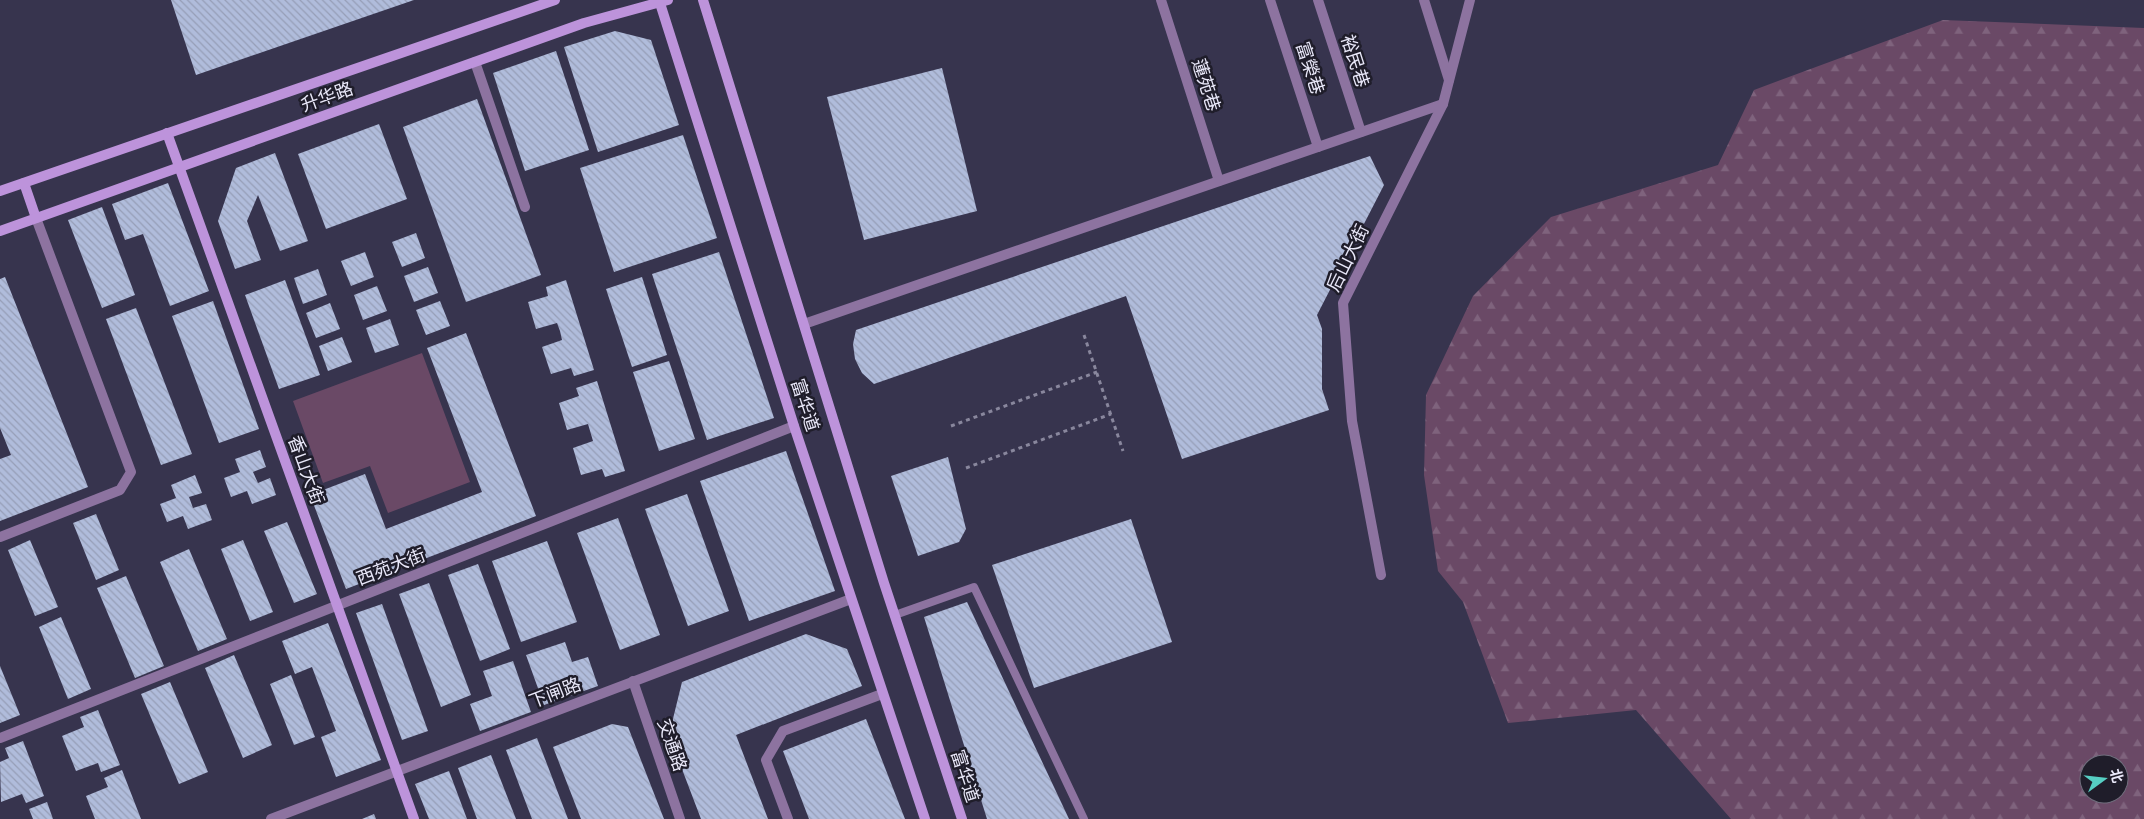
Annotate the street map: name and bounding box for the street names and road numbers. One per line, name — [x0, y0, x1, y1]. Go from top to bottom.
street label: 裕民巷 — [1336, 32, 1374, 90]
street label: 富榮巷 — [1291, 39, 1329, 97]
street label: 蓮苑巷 — [1187, 56, 1225, 114]
street label: 升华路 — [298, 77, 356, 117]
street label: 后山大街 — [1322, 221, 1374, 295]
street label: 富华道 — [786, 376, 824, 434]
street label: 香山大街 — [283, 432, 329, 508]
street label: 西苑大街 — [353, 544, 429, 590]
street label: 下闸路 — [526, 673, 584, 713]
street label: 交通路 — [653, 716, 691, 774]
street label: 富华道 — [946, 747, 984, 805]

